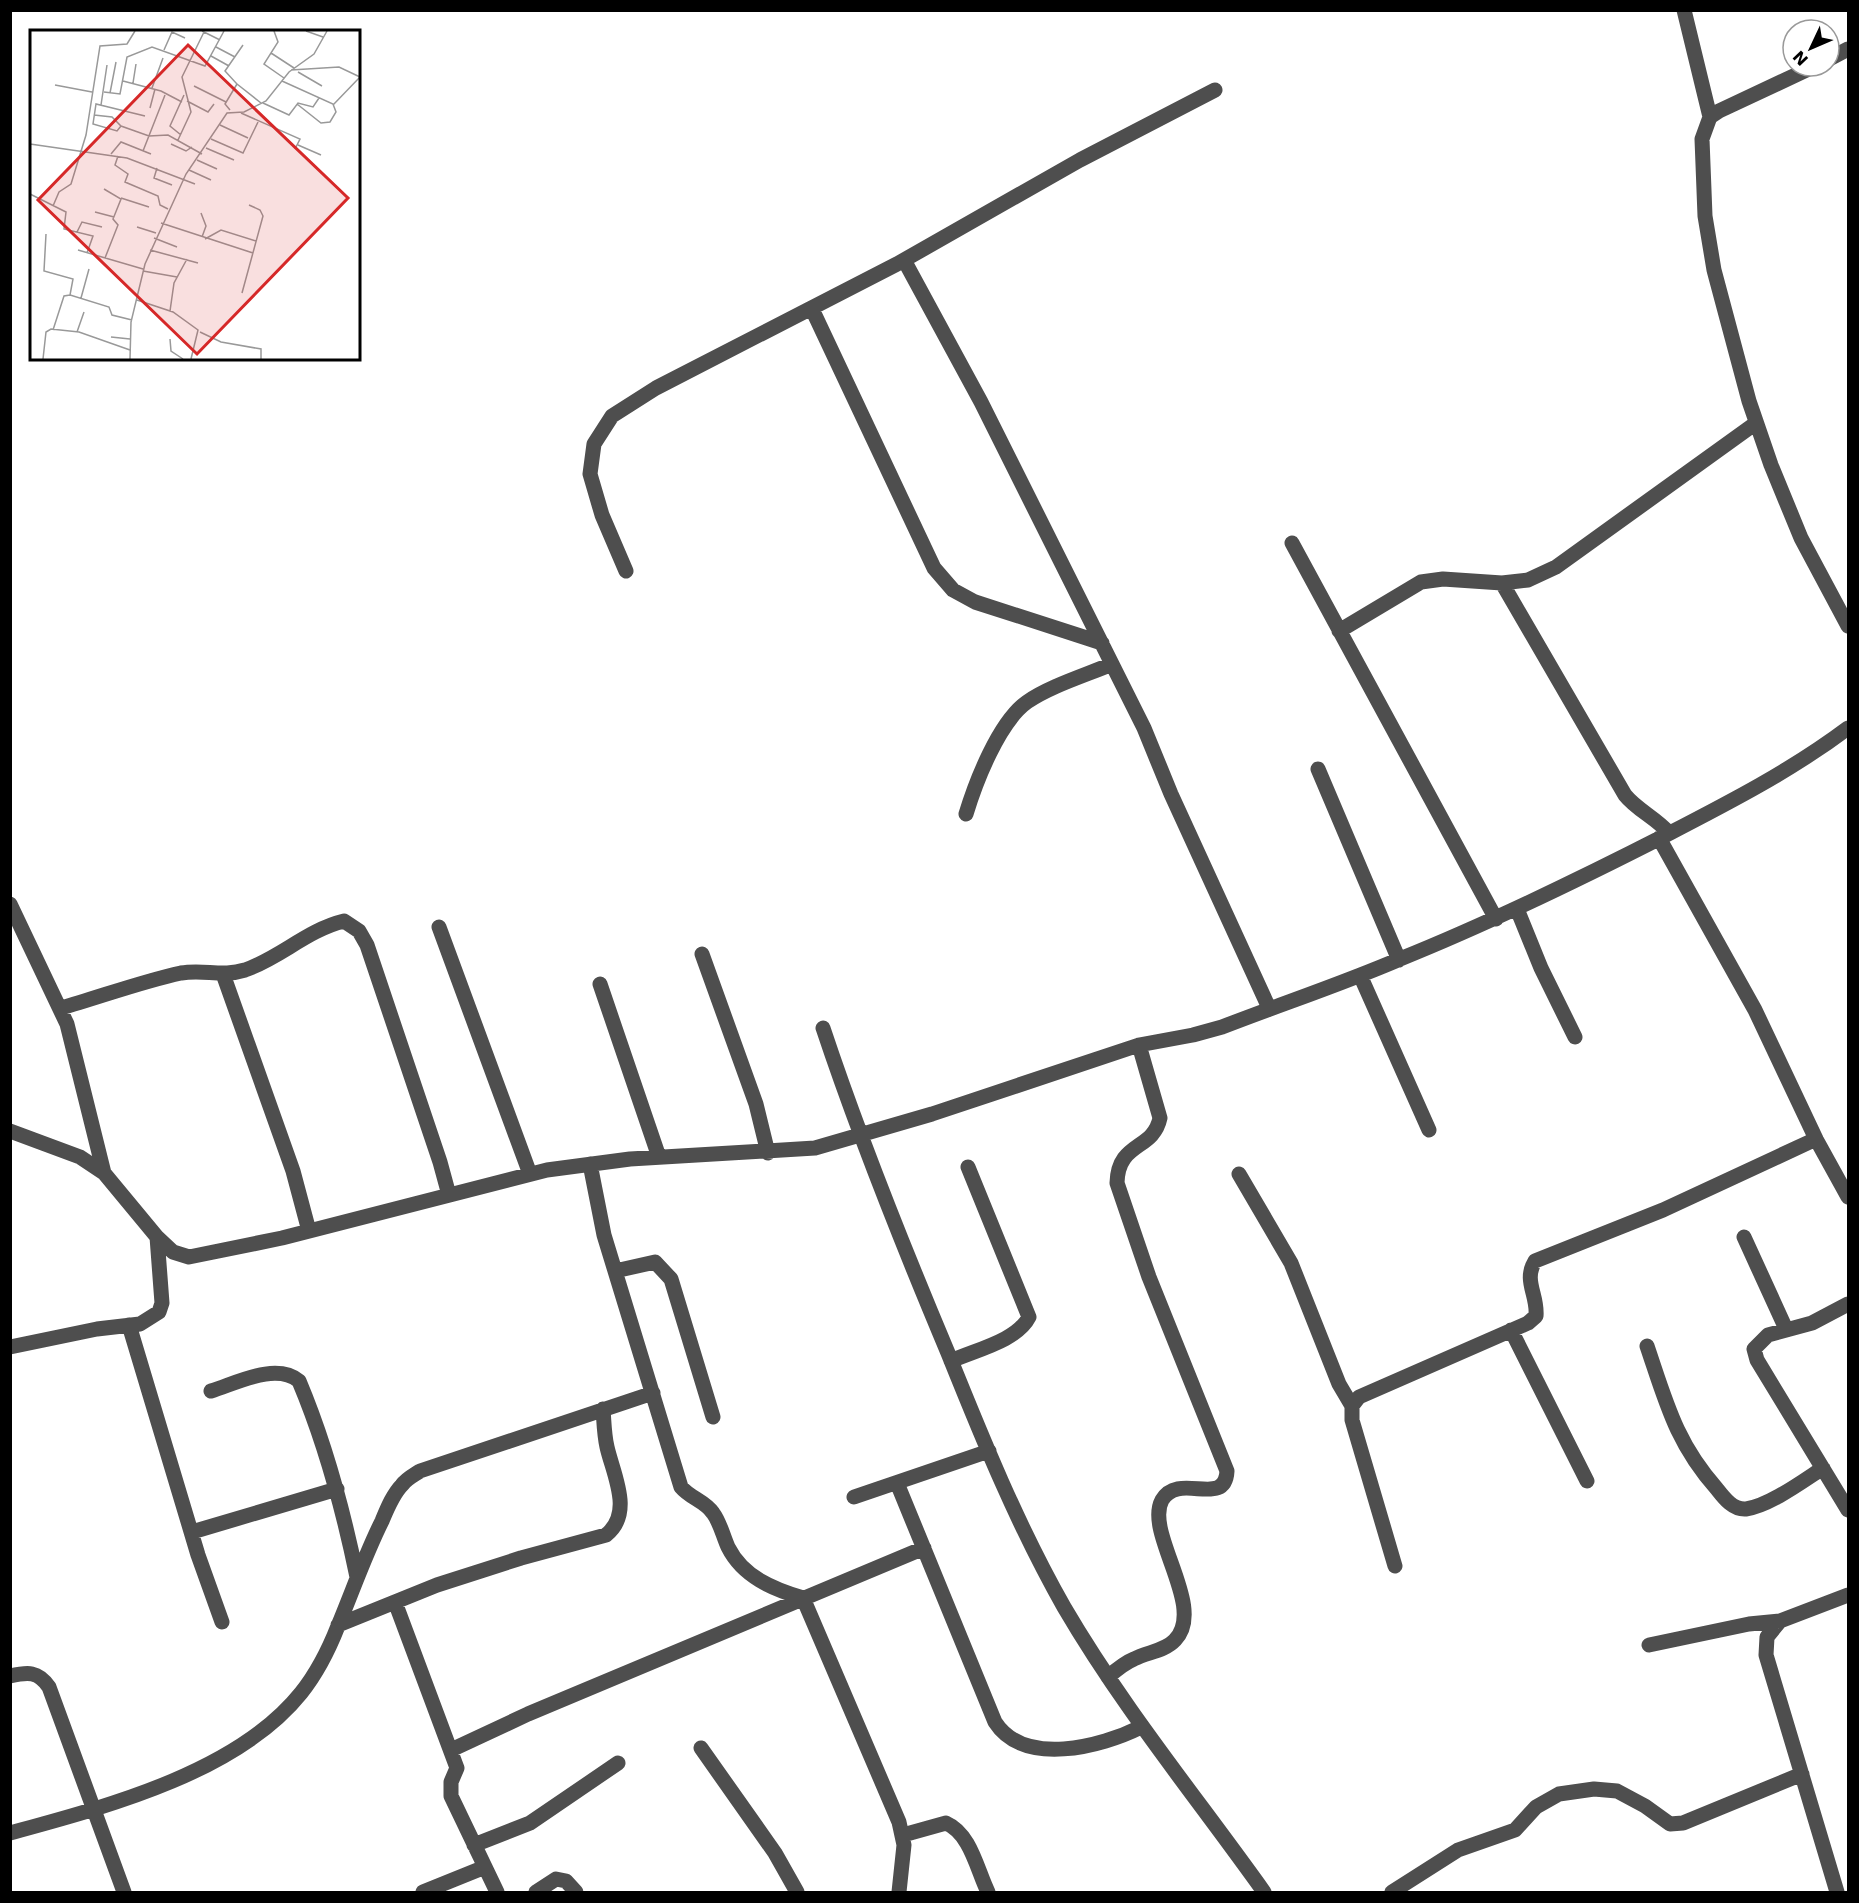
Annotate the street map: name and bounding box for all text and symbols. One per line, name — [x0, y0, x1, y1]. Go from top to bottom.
north arrow — [1781, 18, 1841, 78]
inset map — [30, 30, 360, 360]
text: N — [1789, 47, 1812, 69]

